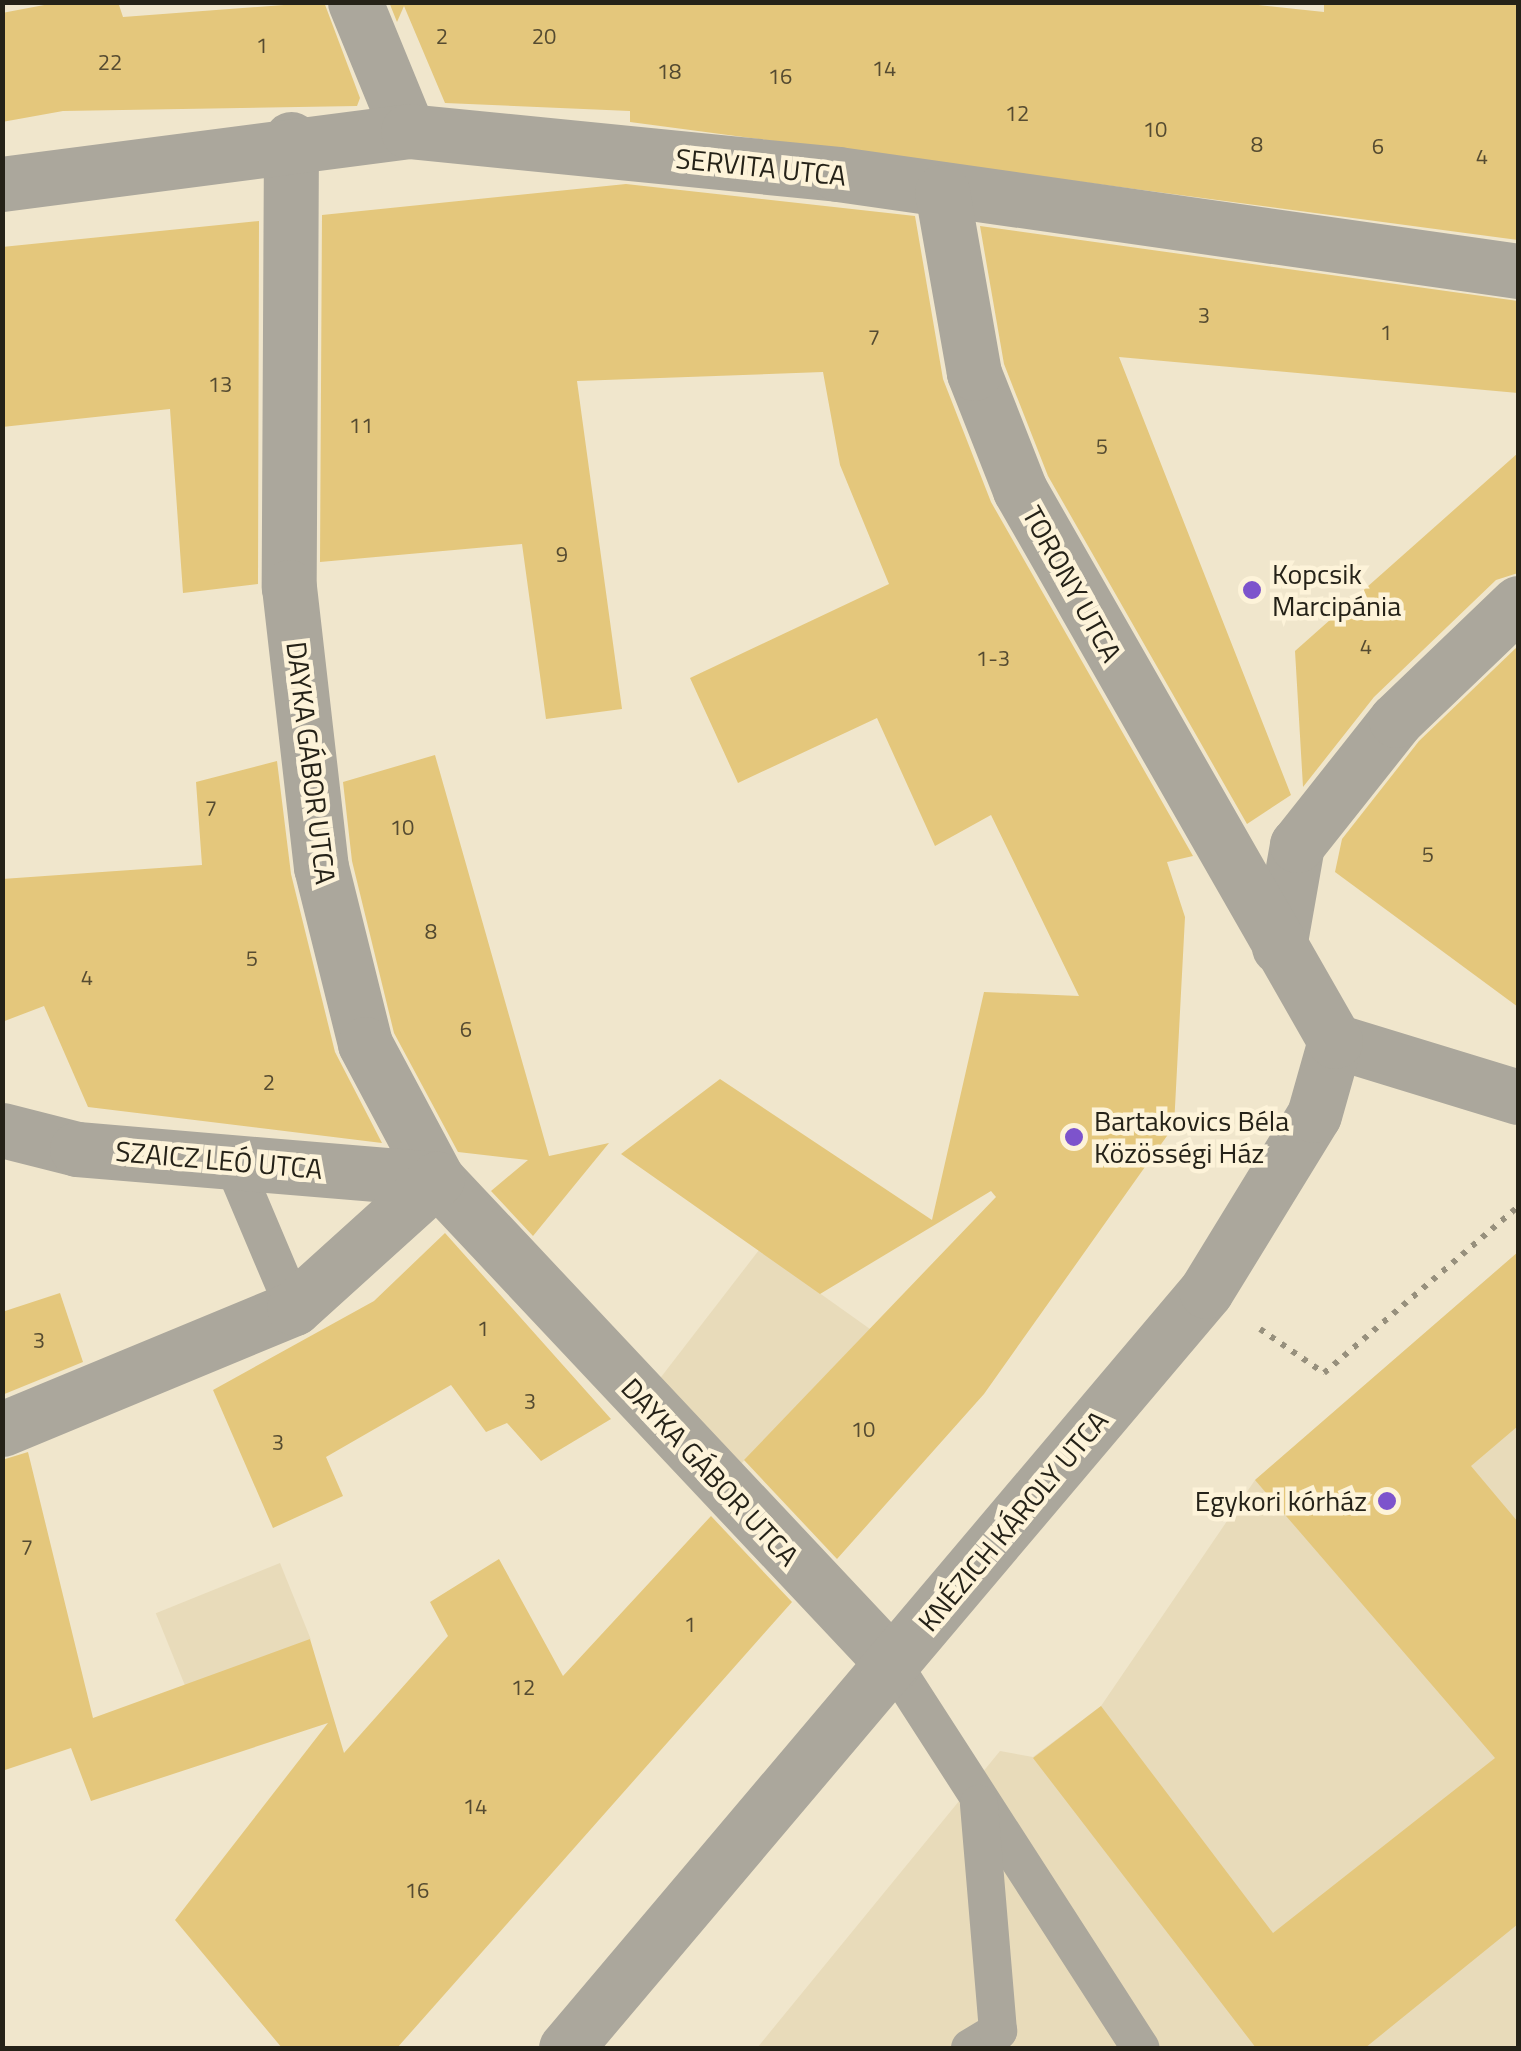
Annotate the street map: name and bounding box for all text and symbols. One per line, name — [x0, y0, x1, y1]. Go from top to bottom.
house number: 2 — [436, 24, 448, 50]
house number: 20 — [532, 24, 556, 50]
house number: 1 — [256, 33, 268, 59]
house number: 22 — [98, 50, 122, 76]
house number: 14 — [872, 56, 896, 82]
house number: 18 — [657, 59, 681, 85]
house number: 16 — [768, 64, 792, 90]
house number: 12 — [1005, 101, 1029, 127]
house number: 10 — [1143, 117, 1167, 143]
house number: 8 — [1251, 132, 1263, 158]
house number: 6 — [1372, 134, 1384, 160]
street label: SERVITA UTCA — [674, 141, 848, 193]
house number: 4 — [1476, 144, 1488, 170]
house number: 3 — [1198, 303, 1210, 329]
house number: 1 — [1380, 320, 1392, 346]
house number: 7 — [868, 325, 880, 351]
house number: 13 — [208, 372, 232, 398]
house number: 11 — [349, 413, 373, 439]
house number: 5 — [1096, 434, 1108, 460]
street label: TORONY UTCA — [1015, 500, 1129, 668]
house number: 9 — [556, 542, 568, 568]
place label: Kopcsik Marcipánia — [1272, 557, 1401, 623]
marker: Kopcsik Marcipánia — [1241, 579, 1263, 601]
house number: 4 — [1360, 634, 1372, 660]
street label: DAYKA GÁBOR UTCA — [279, 640, 343, 886]
house number: 1-3 — [976, 646, 1010, 672]
house number: 7 — [205, 796, 217, 822]
house number: 10 — [390, 815, 414, 841]
house number: 5 — [1422, 842, 1434, 868]
house number: 8 — [425, 919, 437, 945]
house number: 5 — [246, 946, 258, 972]
house number: 4 — [81, 965, 93, 991]
house number: 6 — [460, 1017, 472, 1043]
house number: 2 — [263, 1070, 275, 1096]
place label: Bartakovics Béla Közösségi Ház — [1094, 1104, 1289, 1170]
marker: Bartakovics Béla Közösségi Ház — [1063, 1126, 1085, 1148]
street label: SZAICZ LEÓ UTCA — [114, 1134, 324, 1186]
house number: 1 — [477, 1316, 489, 1342]
house number: 3 — [33, 1328, 45, 1354]
street label: DAYKA GÁBOR UTCA — [614, 1371, 806, 1573]
house number: 3 — [524, 1389, 536, 1415]
street label: KNÉZICH KÁROLY UTCA — [911, 1404, 1115, 1638]
house number: 10 — [851, 1417, 875, 1443]
house number: 3 — [272, 1430, 284, 1456]
place label: Egykori kórház — [1195, 1484, 1367, 1518]
marker: Egykori kórház — [1376, 1490, 1398, 1512]
house number: 7 — [21, 1535, 33, 1561]
house number: 1 — [684, 1612, 696, 1638]
house number: 12 — [511, 1675, 535, 1701]
house number: 14 — [463, 1794, 487, 1820]
house number: 16 — [405, 1878, 429, 1904]

